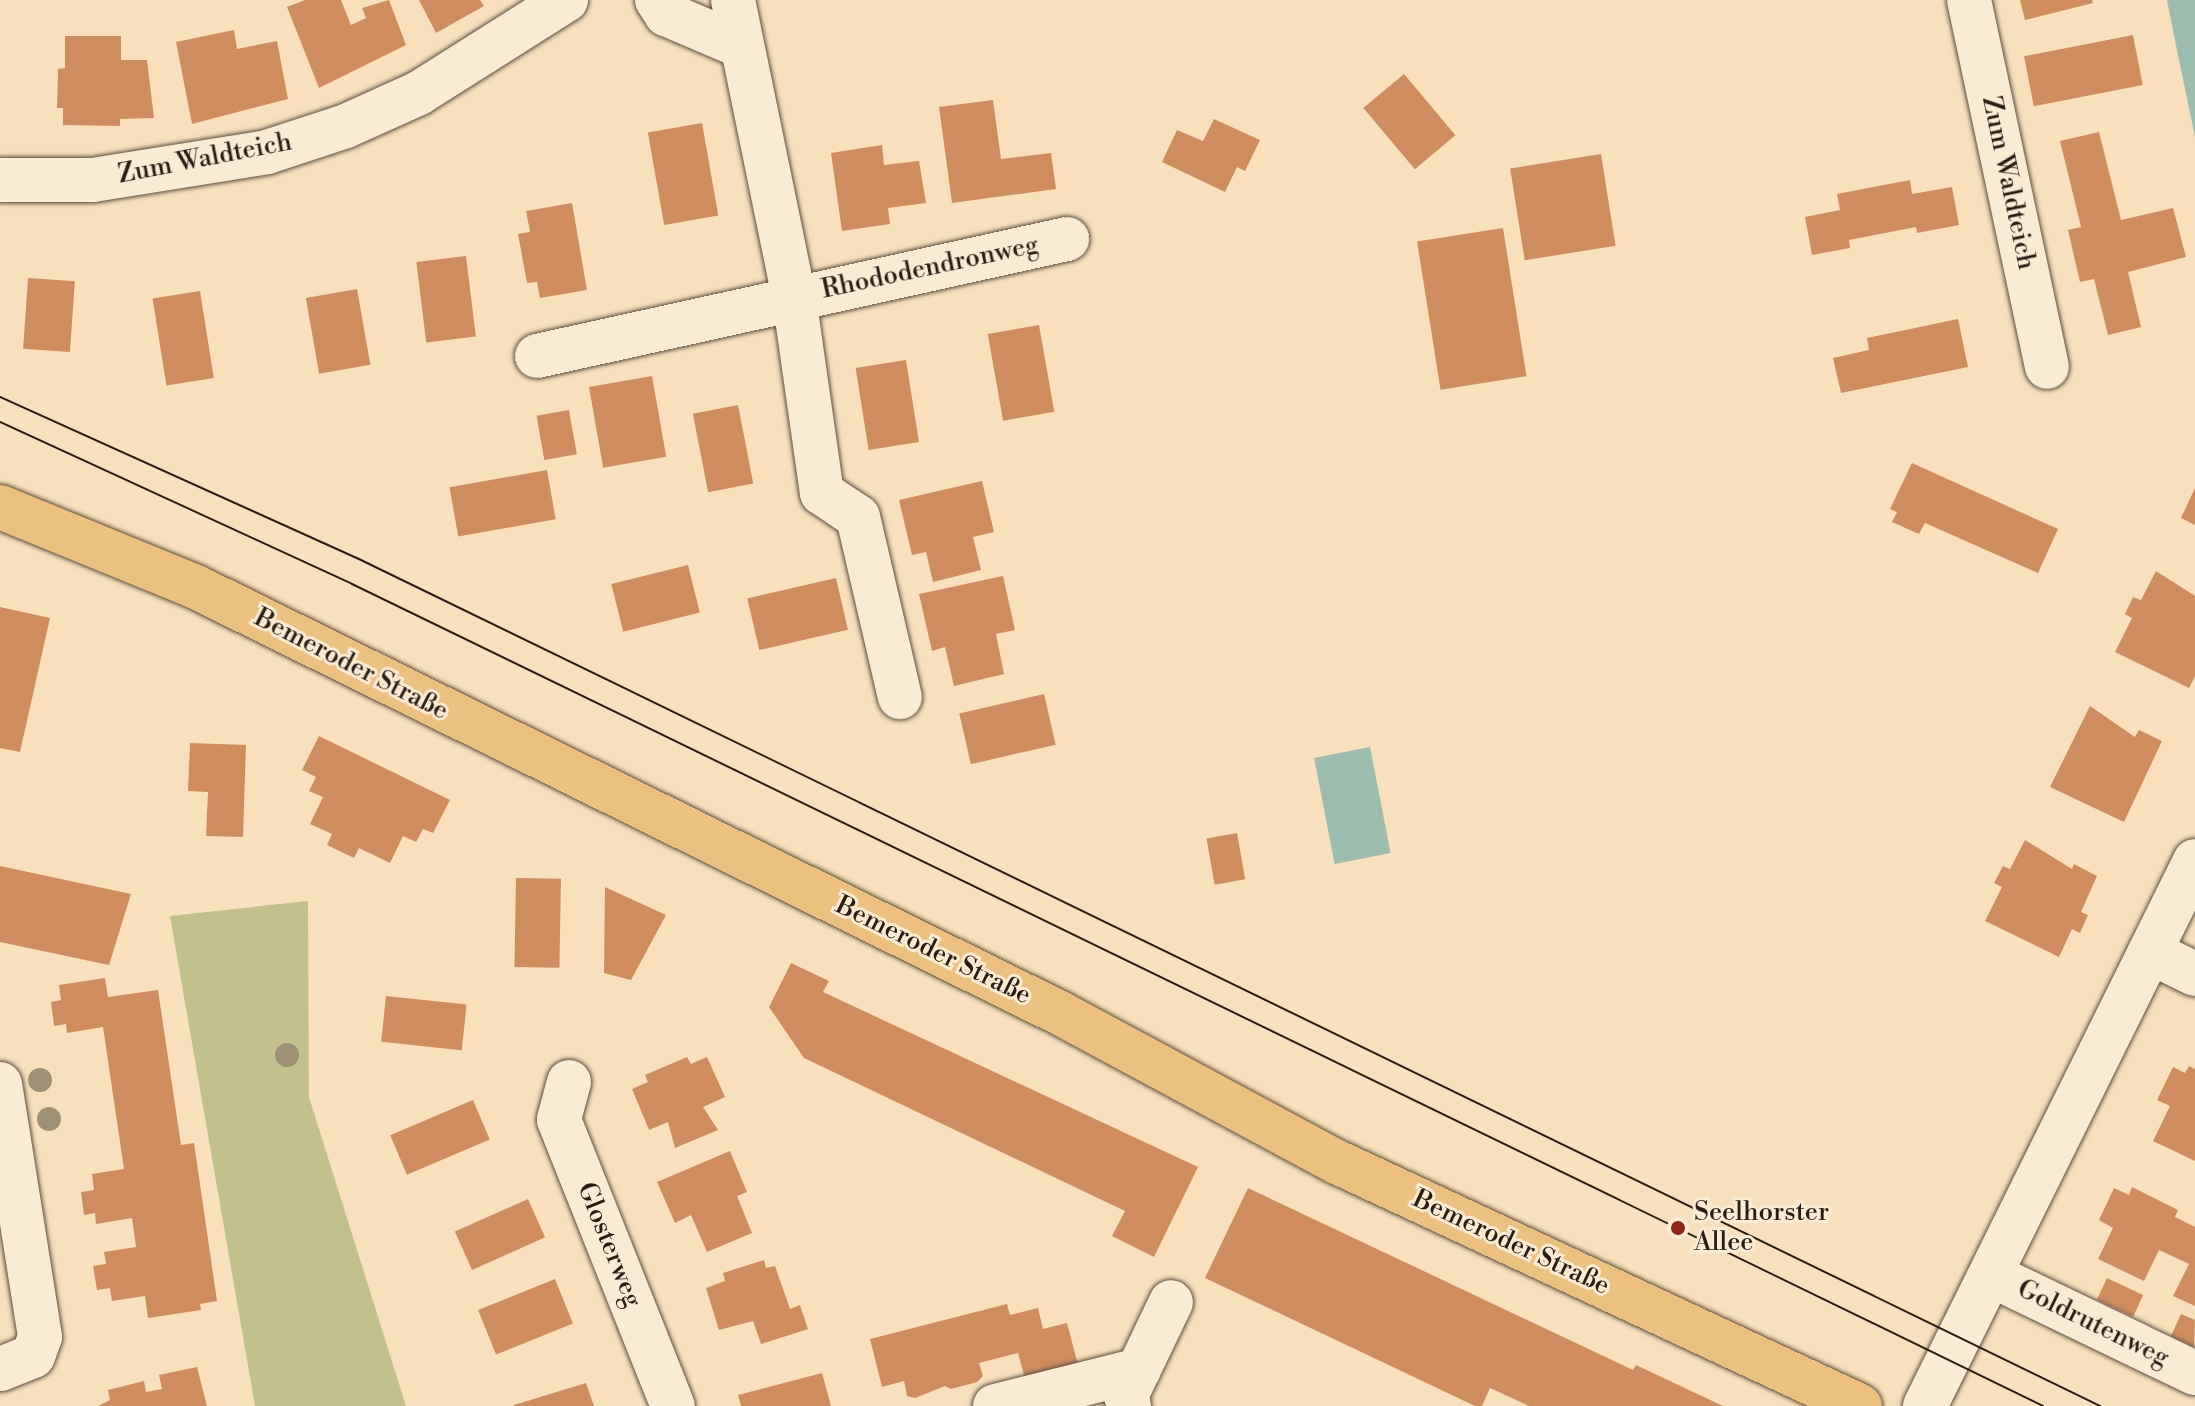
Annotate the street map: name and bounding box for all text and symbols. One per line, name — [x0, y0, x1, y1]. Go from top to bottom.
street label: Zum Waldteich — [1974, 93, 2042, 273]
street label: Zum Waldteich — [115, 127, 295, 191]
street label: Rhododendronweg — [819, 230, 1041, 306]
street label: Bemeroder Straße — [249, 603, 453, 727]
street label: Bemeroder Straße — [830, 890, 1036, 1012]
street label: Glosterweg — [570, 1178, 648, 1312]
street label: Bemeroder Straße — [1408, 1184, 1614, 1302]
place label: Seelhorster Allee — [1694, 1197, 1829, 1258]
marker: Seelhorster Allee — [1669, 1219, 1687, 1237]
street label: Goldrutenweg — [2012, 1274, 2174, 1374]

